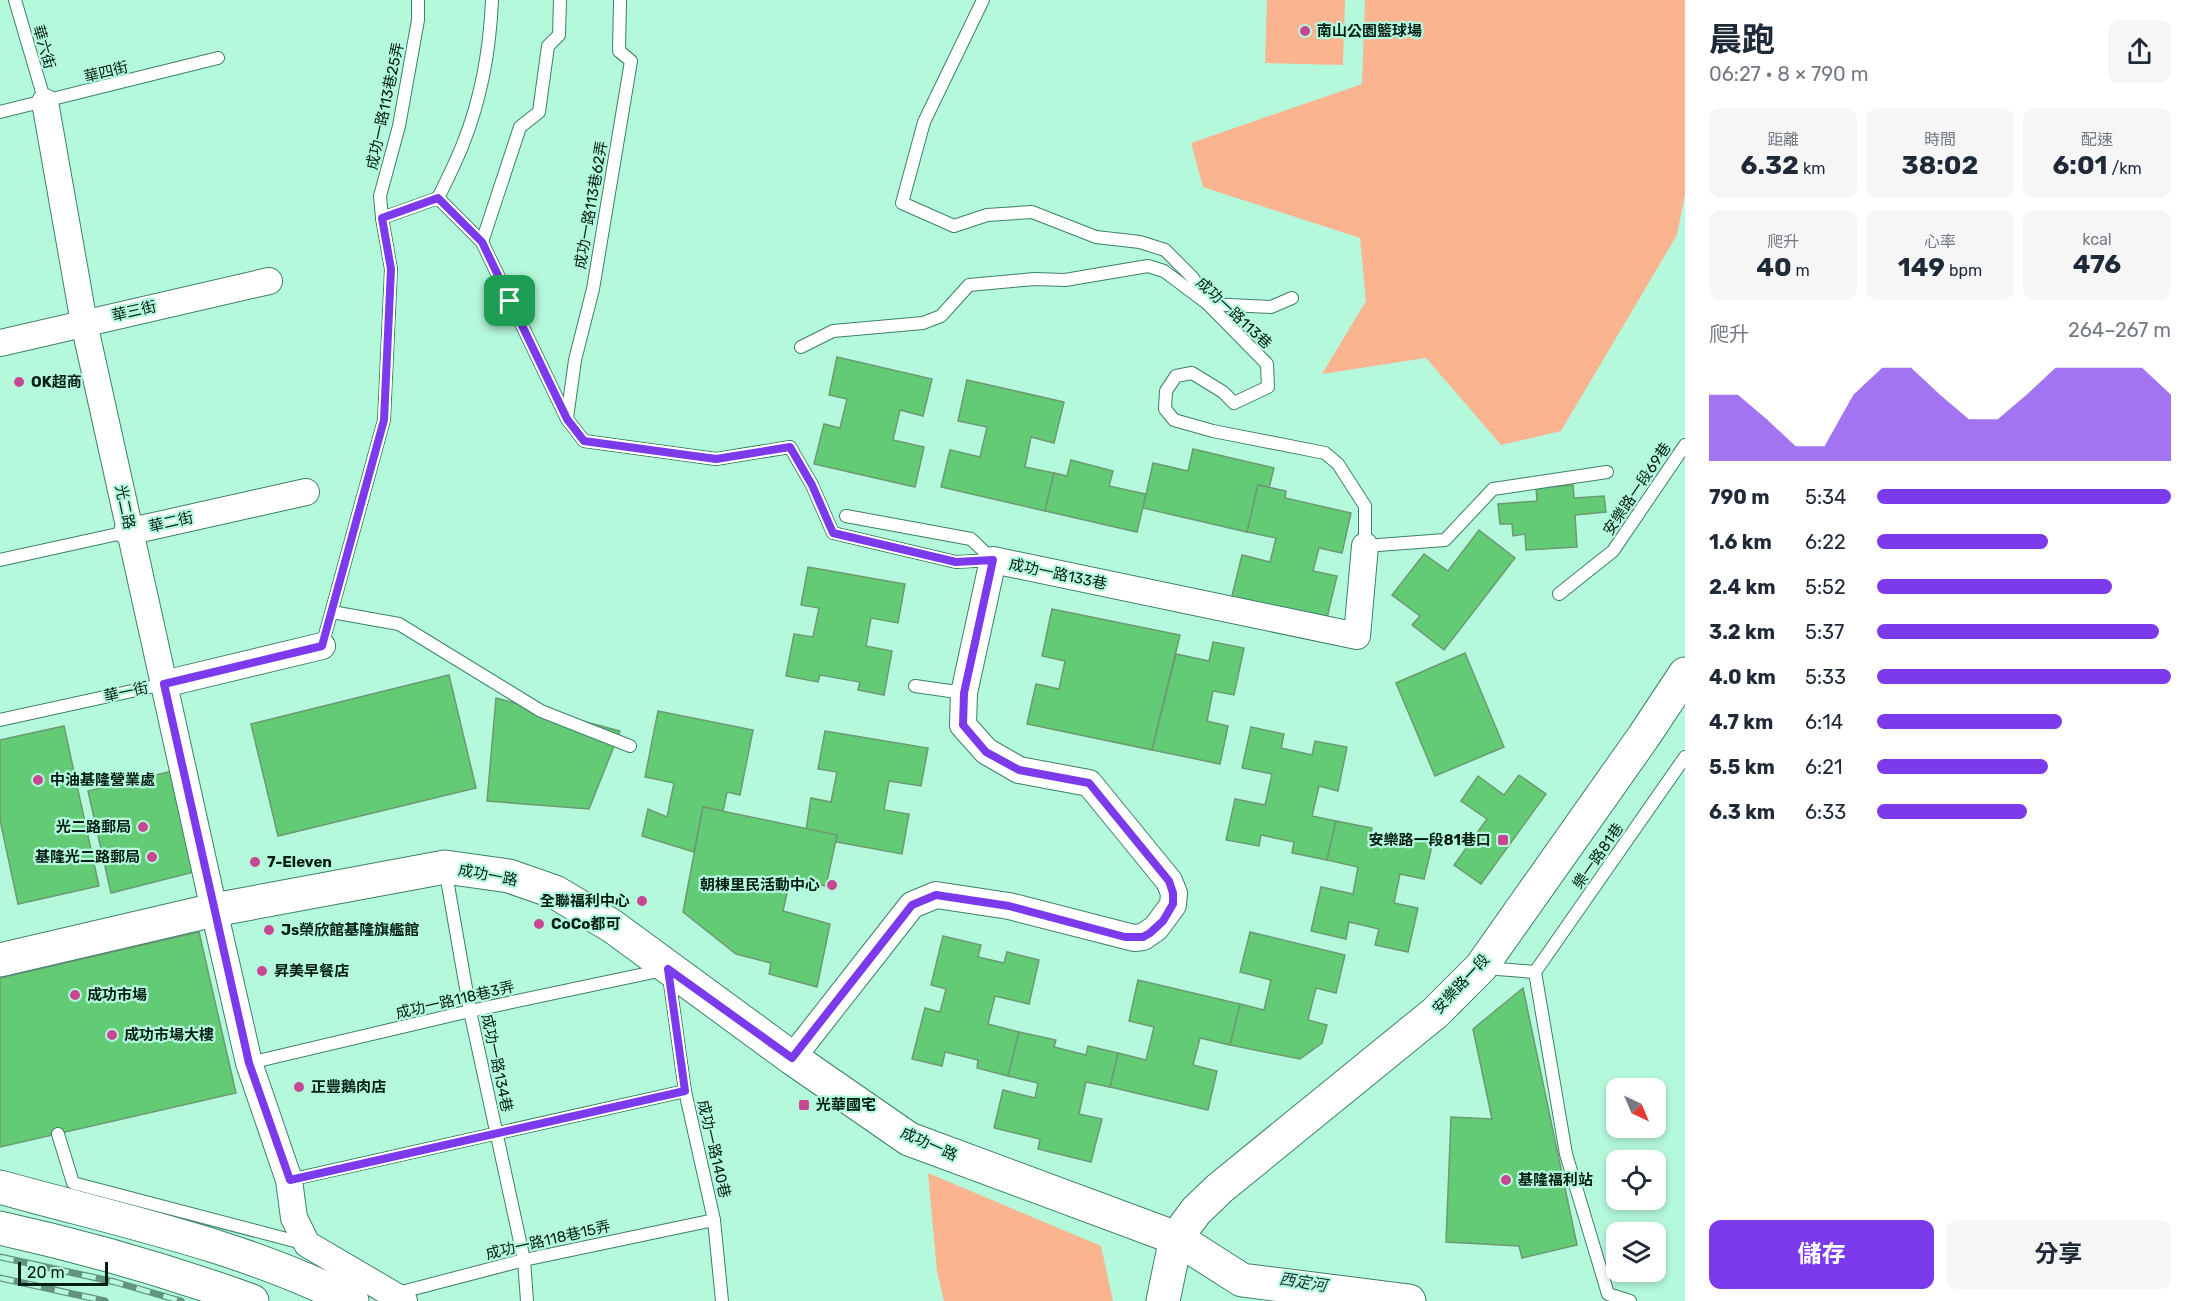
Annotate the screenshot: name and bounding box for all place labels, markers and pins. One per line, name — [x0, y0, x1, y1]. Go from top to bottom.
place label: 南山公園籃球場 — [1317, 22, 1422, 40]
marker: 南山公園籃球場 — [1298, 24, 1312, 38]
pin — [484, 275, 535, 326]
place label: OK超商 — [31, 373, 82, 391]
marker: OK超商 — [12, 375, 26, 389]
place label: 中油基隆營業處 — [50, 771, 155, 789]
marker: 中油基隆營業處 — [31, 773, 45, 787]
place label: 光二路郵局 — [56, 818, 131, 836]
marker: 光二路郵局 — [136, 820, 150, 834]
place label: 安樂路一段81巷口 — [1368, 831, 1491, 849]
marker: 安樂路一段81巷口 — [1496, 833, 1510, 847]
place label: 基隆光二路郵局 — [35, 848, 140, 866]
marker: 基隆光二路郵局 — [145, 850, 159, 864]
place label: 7-Eleven — [267, 853, 332, 871]
marker: 7-Eleven — [248, 855, 262, 869]
place label: 朝棟里民活動中心 — [700, 876, 820, 894]
marker: 朝棟里民活動中心 — [825, 878, 839, 892]
place label: 全聯福利中心 — [540, 892, 630, 910]
marker: 全聯福利中心 — [635, 894, 649, 908]
place label: CoCo都可 — [551, 915, 620, 933]
marker: CoCo都可 — [532, 917, 546, 931]
place label: Js榮欣館基隆旗艦館 — [281, 921, 419, 939]
marker: Js榮欣館基隆旗艦館 — [262, 923, 276, 937]
place label: 昇美早餐店 — [274, 962, 349, 980]
marker: 昇美早餐店 — [255, 964, 269, 978]
place label: 成功市場 — [87, 986, 147, 1004]
marker: 成功市場 — [68, 988, 82, 1002]
place label: 成功市場大樓 — [124, 1026, 214, 1044]
marker: 成功市場大樓 — [105, 1028, 119, 1042]
place label: 正豐鵝肉店 — [311, 1078, 386, 1096]
marker: 正豐鵝肉店 — [292, 1080, 306, 1094]
place label: 光華國宅 — [816, 1096, 876, 1114]
marker: 光華國宅 — [797, 1098, 811, 1112]
place label: 基隆福利站 — [1518, 1171, 1593, 1189]
marker: 基隆福利站 — [1499, 1173, 1513, 1187]

